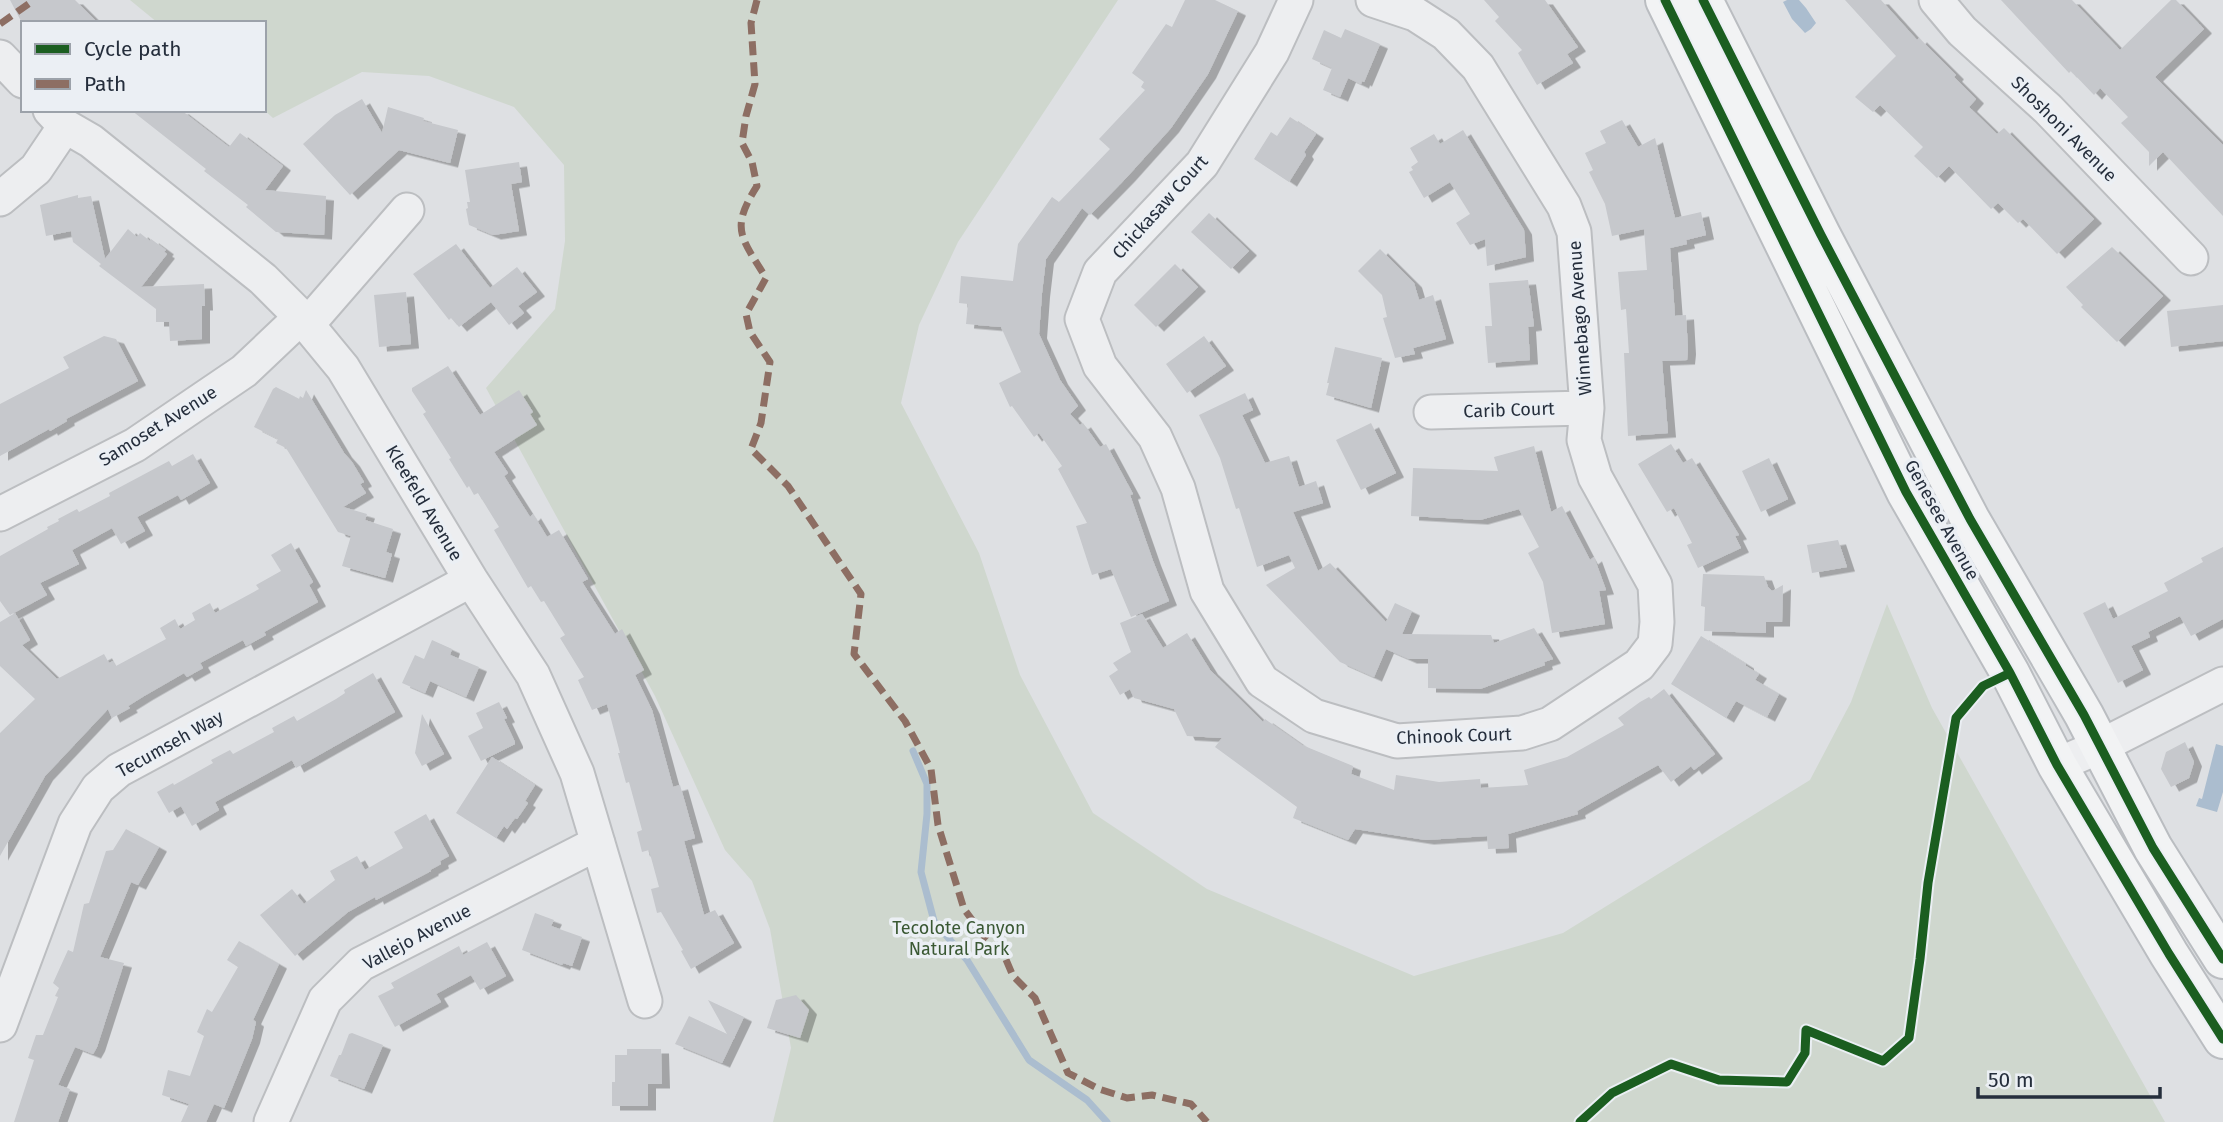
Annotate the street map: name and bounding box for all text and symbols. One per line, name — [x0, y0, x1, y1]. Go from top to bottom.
legend — [21, 21, 266, 112]
text: Cycle path — [84, 36, 182, 62]
text: Path — [84, 71, 126, 97]
street label: Shoshoni Avenue — [2007, 72, 2121, 186]
street label: Chickasaw Court — [1108, 150, 1213, 264]
street label: Winnebago Avenue — [1564, 240, 1596, 396]
street label: Samoset Avenue — [95, 381, 221, 471]
street label: Carib Court — [1463, 397, 1556, 423]
street label: Kleefeld Avenue — [381, 441, 467, 565]
street label: Genesee Avenue — [1900, 456, 1984, 584]
street label: Tecumseh Way — [113, 706, 227, 782]
street label: Chinook Court — [1396, 723, 1512, 749]
street label: Vallejo Avenue — [359, 899, 475, 975]
park label: Tecolote Canyon Natural Park — [892, 917, 1026, 960]
scale bar — [1978, 1056, 2160, 1100]
text: 50 m — [1988, 1067, 2034, 1093]

